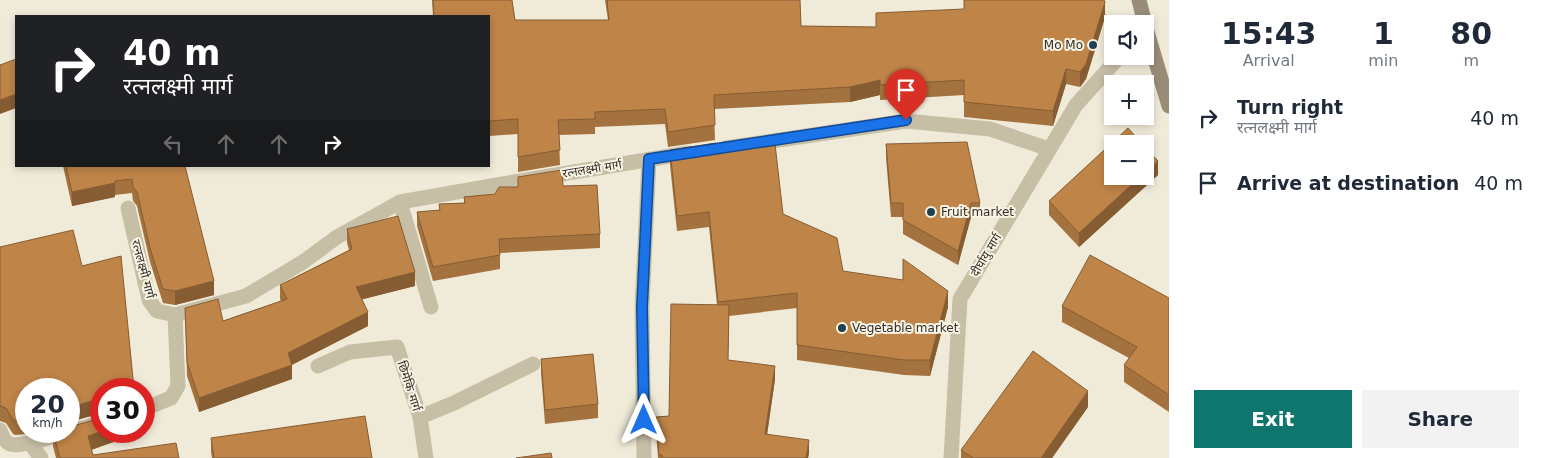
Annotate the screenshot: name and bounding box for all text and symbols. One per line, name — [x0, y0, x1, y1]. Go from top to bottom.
map controls — [1104, 15, 1154, 185]
button: sound — [1104, 15, 1154, 65]
text: 15:43 — [1221, 16, 1316, 51]
text: 1 — [1373, 16, 1394, 51]
text: 80 — [1450, 16, 1492, 51]
text: 40 m — [123, 33, 220, 73]
icon: right — [40, 35, 105, 100]
place label: Mo Mo — [1044, 38, 1083, 52]
marker: Mo Mo — [1087, 39, 1099, 51]
text: Arrival — [1243, 51, 1295, 70]
text: min — [1368, 51, 1398, 70]
text: m — [1463, 51, 1479, 70]
pin — [885, 69, 927, 120]
text: रत्नलक्ष्मी मार्ग — [123, 74, 233, 99]
button: + — [1104, 75, 1154, 125]
icon: arrive — [892, 76, 920, 104]
text: Turn right — [1237, 96, 1343, 118]
icon: right — [1194, 104, 1222, 132]
text: 40 m — [1470, 107, 1519, 129]
text: रत्नलक्ष्मी मार्ग — [1237, 118, 1317, 137]
icon: left — [159, 130, 187, 158]
icon: ahead — [212, 130, 240, 158]
icon: ahead — [265, 130, 293, 158]
icon: right — [318, 130, 346, 158]
button: − — [1104, 135, 1154, 185]
street label: रत्नलक्ष्मी मार्ग — [561, 156, 624, 181]
icon: arrive — [1194, 169, 1222, 197]
text: Arrive at destination — [1237, 172, 1459, 194]
text: 40 m — [1474, 172, 1523, 194]
place label: Fruit market — [941, 205, 1014, 219]
marker: Fruit market — [925, 206, 937, 218]
street label: दीर्घायु मार्ग — [967, 230, 1006, 279]
street label: रत्नलक्ष्मी मार्ग — [128, 238, 159, 301]
place label: Vegetable market — [852, 321, 959, 335]
marker: Vegetable market — [836, 322, 848, 334]
street label: छिमेकि मार्ग — [394, 359, 425, 414]
speed limit sign: 30 — [90, 378, 155, 443]
text: 20 — [30, 390, 65, 419]
button: Exit — [1194, 390, 1352, 448]
button: Share — [1362, 390, 1519, 448]
position arrow — [617, 393, 669, 445]
text: km/h — [32, 416, 63, 430]

